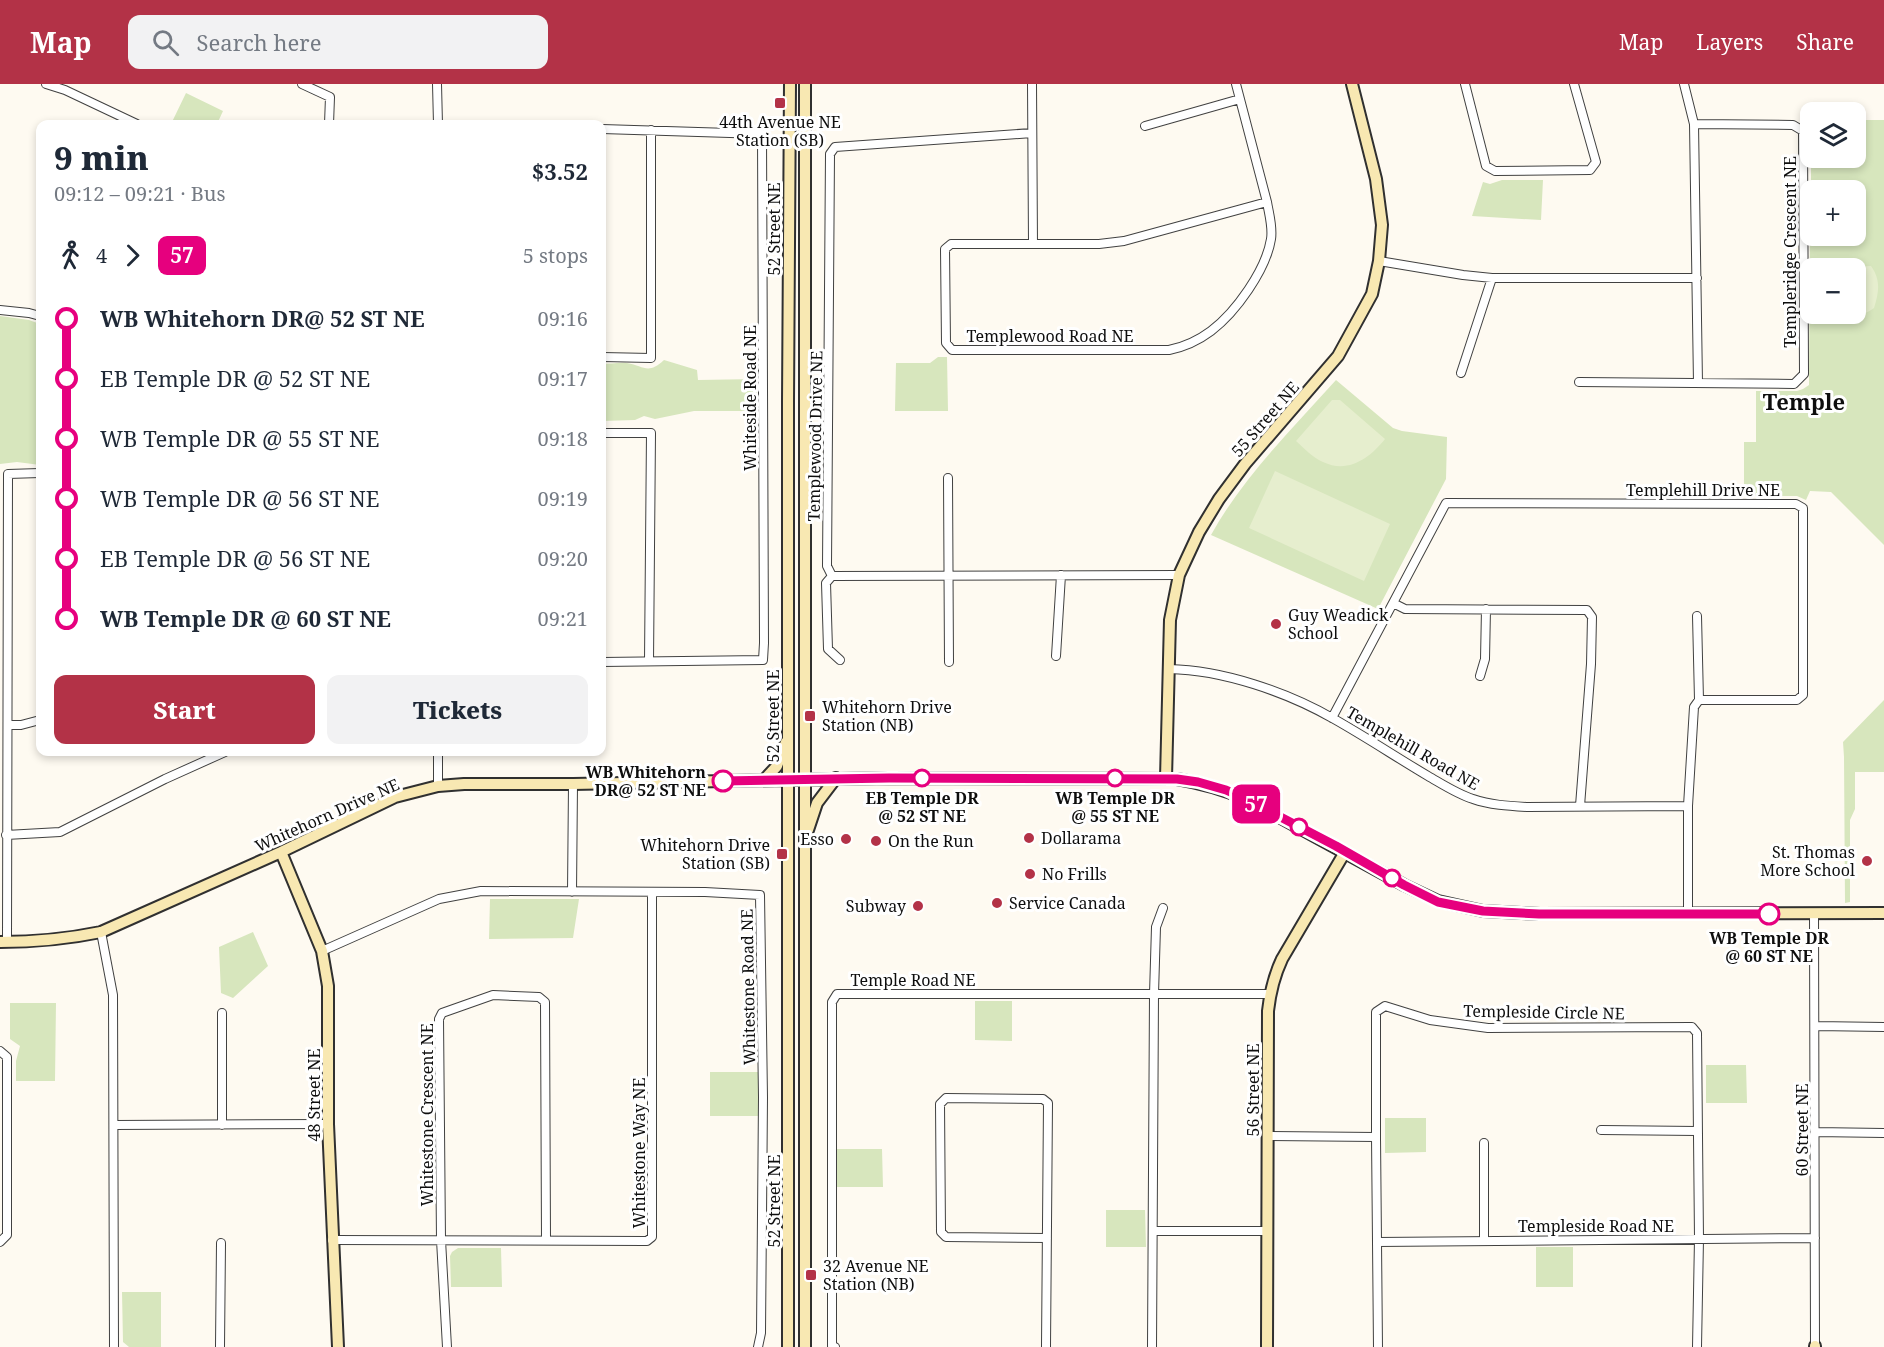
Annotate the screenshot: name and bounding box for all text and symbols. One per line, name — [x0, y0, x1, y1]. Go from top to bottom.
search box — [128, 15, 548, 69]
text: Map — [30, 23, 92, 61]
icon: search — [149, 26, 182, 59]
text: Search here — [197, 27, 321, 57]
text: Map — [1619, 28, 1663, 56]
text: Layers — [1696, 28, 1763, 56]
text: Share — [1796, 28, 1854, 56]
marker: 44th Avenue NE Station (SB) — [773, 96, 787, 110]
map controls — [1800, 102, 1866, 324]
button: layers — [1800, 102, 1866, 168]
place label: 44th Avenue NE Station (SB) — [719, 111, 841, 151]
text: 9 min — [54, 135, 149, 180]
text: $3.52 — [532, 156, 588, 186]
street label: Templeridge Crescent NE — [1779, 156, 1801, 348]
text: 09:12 – 09:21 · Bus — [54, 180, 225, 207]
button: + — [1800, 180, 1866, 246]
street label: 52 Street NE — [763, 182, 785, 276]
icon: walk — [54, 239, 87, 272]
icon: forward — [116, 239, 149, 272]
text: 57 — [170, 241, 194, 269]
text: 4 — [96, 242, 107, 269]
text: 5 stops — [523, 242, 588, 269]
button: − — [1800, 258, 1866, 324]
text: WB Whitehorn DR@ 52 ST NE — [100, 303, 425, 333]
text: 09:16 — [538, 305, 588, 332]
street label: Whiteside Road NE — [739, 325, 761, 471]
street label: Templewood Road NE — [966, 325, 1134, 347]
street label: Templewood Drive NE — [803, 350, 827, 522]
text: EB Temple DR @ 52 ST NE — [100, 363, 370, 393]
text: 09:17 — [538, 365, 588, 392]
street label: 55 Street NE — [1226, 377, 1304, 461]
district label: Temple — [1763, 386, 1845, 416]
text: WB Temple DR @ 55 ST NE — [100, 423, 380, 453]
text: 09:18 — [538, 425, 588, 452]
street label: Templehill Drive NE — [1626, 479, 1780, 501]
text: WB Temple DR @ 56 ST NE — [100, 483, 380, 513]
text: 09:19 — [538, 485, 588, 512]
text: EB Temple DR @ 56 ST NE — [100, 543, 370, 573]
text: 09:20 — [538, 545, 588, 572]
text: WB Temple DR @ 60 ST NE — [100, 603, 391, 633]
place label: Guy Weadick School — [1288, 604, 1389, 644]
text: 09:21 — [538, 605, 588, 632]
marker: Guy Weadick School — [1269, 617, 1283, 631]
street label: 52 Street NE — [762, 669, 784, 763]
button: Start — [54, 675, 315, 744]
button: Tickets — [327, 675, 588, 744]
place label: Whitehorn Drive Station (NB) — [822, 696, 952, 736]
street label: Templehill Road NE — [1342, 701, 1484, 795]
marker: Whitehorn Drive Station (NB) — [803, 709, 817, 723]
place label: WB Whitehorn DR@ 52 ST NE — [585, 761, 706, 801]
marker: EB Temple DR @ 52 ST NE — [913, 769, 931, 787]
marker: WB Temple DR @ 55 ST NE — [1106, 769, 1124, 787]
marker: WB Whitehorn DR@ 52 ST NE — [712, 770, 734, 792]
street label: Whitehorn Drive NE — [251, 773, 403, 857]
line badge: 57 — [1229, 784, 1283, 824]
place label: EB Temple DR @ 52 ST NE — [865, 787, 979, 827]
place label: WB Temple DR @ 55 ST NE — [1055, 787, 1175, 827]
text: 57 — [1244, 790, 1268, 818]
unlabelled marker — [1290, 818, 1308, 836]
place label: Dollarama — [1041, 827, 1121, 849]
place label: Esso — [800, 828, 834, 850]
place label: On the Run — [888, 830, 974, 852]
marker: Dollarama — [1022, 831, 1036, 845]
marker: Esso — [839, 832, 853, 846]
place label: Whitehorn Drive Station (SB) — [640, 834, 770, 874]
marker: On the Run — [869, 834, 883, 848]
place label: St. Thomas More School — [1760, 841, 1855, 881]
marker: Whitehorn Drive Station (SB) — [775, 847, 789, 861]
marker: St. Thomas More School — [1860, 854, 1874, 868]
place label: No Frills — [1042, 863, 1107, 885]
marker: No Frills — [1023, 867, 1037, 881]
unlabelled marker — [1383, 869, 1401, 887]
place label: Service Canada — [1009, 892, 1126, 914]
place label: Subway — [846, 895, 907, 917]
marker: Service Canada — [990, 896, 1004, 910]
marker: Subway — [911, 899, 925, 913]
marker: WB Temple DR @ 60 ST NE — [1758, 903, 1780, 925]
street label: Whitestone Road NE — [736, 909, 760, 1065]
place label: WB Temple DR @ 60 ST NE — [1709, 927, 1829, 967]
street label: Temple Road NE — [850, 969, 976, 991]
street label: Templeside Circle NE — [1463, 1000, 1625, 1024]
street label: Whitestone Crescent NE — [416, 1023, 438, 1207]
street label: 56 Street NE — [1242, 1043, 1264, 1137]
street label: 48 Street NE — [303, 1048, 325, 1142]
street label: Whitestone Way NE — [628, 1077, 650, 1229]
street label: 60 Street NE — [1791, 1083, 1813, 1177]
street label: 52 Street NE — [763, 1154, 785, 1248]
street label: Templeside Road NE — [1518, 1215, 1674, 1237]
place label: 32 Avenue NE Station (NB) — [823, 1255, 929, 1295]
marker: 32 Avenue NE Station (NB) — [804, 1268, 818, 1282]

